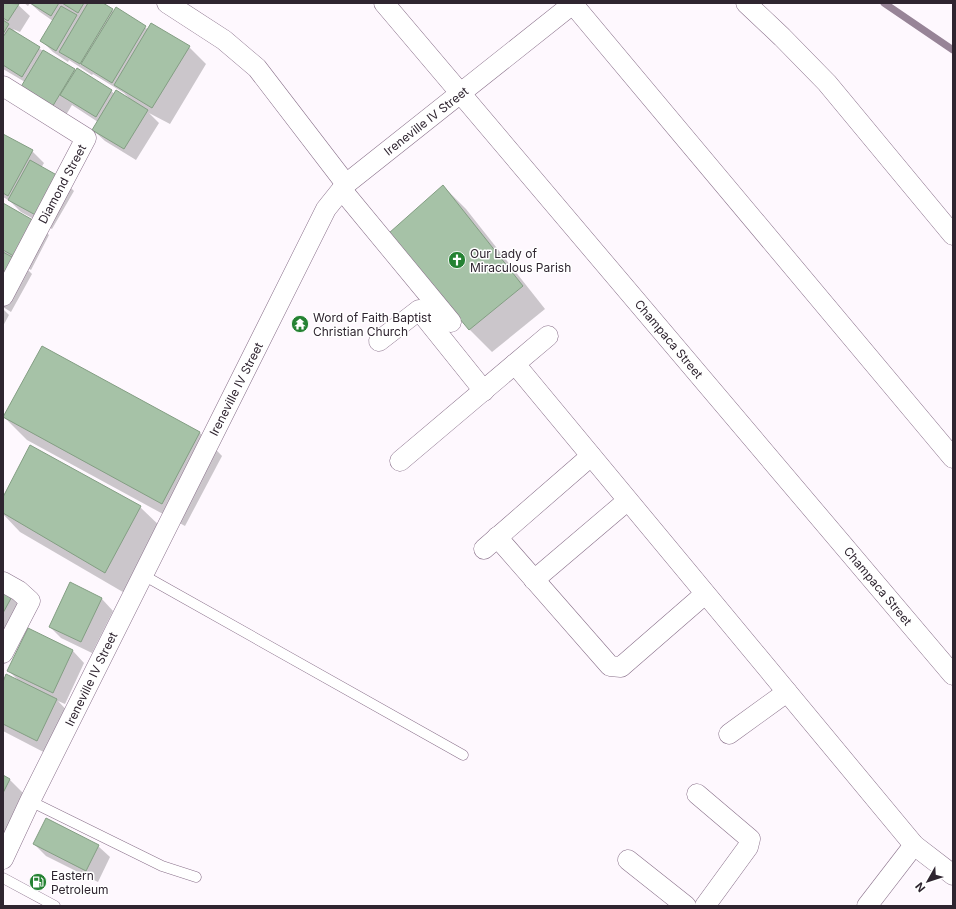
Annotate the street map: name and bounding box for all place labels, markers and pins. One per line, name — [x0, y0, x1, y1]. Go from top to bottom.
place label: Our Lady of Miraculous Parish — [470, 246, 571, 275]
church icon: Our Lady of Miraculous Parish — [447, 250, 467, 270]
place label: Word of Faith Baptist Christian Church — [313, 310, 431, 339]
temple icon: Word of Faith Baptist Christian Church — [290, 314, 310, 334]
place label: Eastern Petroleum — [51, 868, 109, 897]
fuel station icon: Eastern Petroleum — [28, 872, 48, 892]

